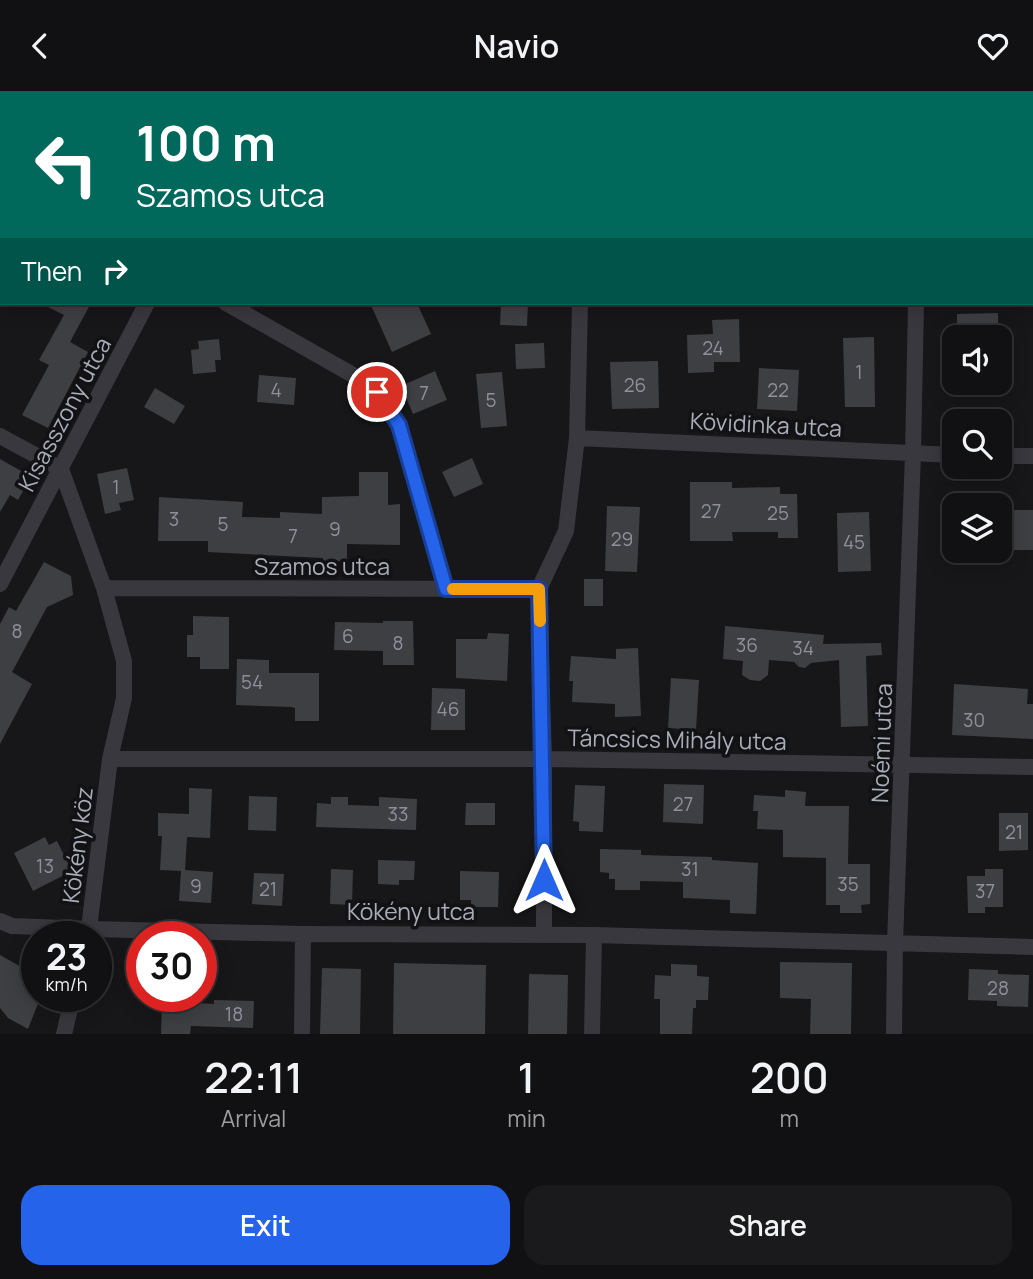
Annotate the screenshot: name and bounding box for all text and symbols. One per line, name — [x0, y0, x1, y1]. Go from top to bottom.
text: Navio — [474, 24, 559, 68]
icon: back — [21, 27, 59, 65]
icon: heart — [974, 27, 1012, 65]
text: 100 m — [136, 109, 276, 176]
icon: left — [21, 119, 112, 210]
text: Szamos utca — [136, 173, 325, 217]
icon: right — [96, 252, 134, 290]
text: Then — [21, 253, 82, 289]
map controls — [942, 325, 1012, 563]
button: sound — [942, 325, 1012, 395]
street label: Kisasszony utca — [10, 331, 118, 497]
house number: 24 — [702, 335, 724, 361]
house number: 1 — [855, 359, 863, 385]
pin — [347, 362, 407, 422]
house number: 26 — [624, 372, 646, 398]
icon: arrive — [358, 373, 396, 411]
house number: 4 — [270, 377, 282, 403]
house number: 22 — [767, 377, 789, 403]
house number: 7 — [419, 380, 429, 406]
house number: 5 — [486, 387, 497, 413]
street label: Kövidinka utca — [689, 404, 843, 444]
button: search — [942, 409, 1012, 479]
house number: 1 — [112, 474, 120, 500]
button: layers — [942, 493, 1012, 563]
house number: 27 — [701, 498, 721, 524]
house number: 25 — [767, 500, 789, 526]
house number: 3 — [169, 506, 179, 532]
house number: 5 — [218, 511, 229, 537]
house number: 9 — [329, 516, 341, 542]
house number: 7 — [288, 523, 298, 549]
house number: 29 — [611, 526, 633, 552]
house number: 45 — [843, 529, 865, 555]
street label: Szamos utca — [254, 550, 390, 582]
house number: 8 — [11, 618, 23, 644]
house number: 6 — [342, 623, 354, 649]
house number: 8 — [392, 630, 404, 656]
house number: 36 — [736, 632, 758, 658]
house number: 34 — [792, 635, 814, 661]
house number: 54 — [241, 669, 263, 695]
street label: Noémi utca — [863, 683, 899, 803]
house number: 46 — [437, 696, 460, 722]
house number: 30 — [963, 707, 985, 733]
street label: Táncsics Mihály utca — [567, 721, 787, 757]
street label: Kökény köz — [54, 785, 100, 905]
house number: 27 — [673, 791, 693, 817]
house number: 33 — [387, 801, 409, 827]
house number: 21 — [1005, 819, 1023, 845]
position arrow — [507, 843, 581, 917]
house number: 13 — [36, 853, 54, 879]
house number: 31 — [681, 856, 699, 882]
house number: 35 — [837, 871, 859, 897]
house number: 9 — [190, 873, 202, 899]
house number: 21 — [259, 876, 277, 902]
house number: 37 — [975, 878, 995, 904]
street label: Kökény utca — [347, 895, 475, 927]
speed limit sign: 30 — [126, 921, 217, 1012]
text: 23 — [46, 933, 87, 981]
text: km/h — [46, 972, 87, 996]
house number: 28 — [987, 975, 1009, 1001]
house number: 18 — [225, 1001, 243, 1027]
text: 22:11 — [204, 1048, 303, 1106]
text: 1 — [518, 1048, 535, 1106]
text: 200 — [750, 1048, 829, 1106]
text: Arrival — [221, 1102, 286, 1134]
text: min — [507, 1102, 546, 1134]
text: m — [780, 1102, 799, 1134]
button: Exit — [21, 1185, 510, 1265]
button: Share — [524, 1185, 1012, 1265]

